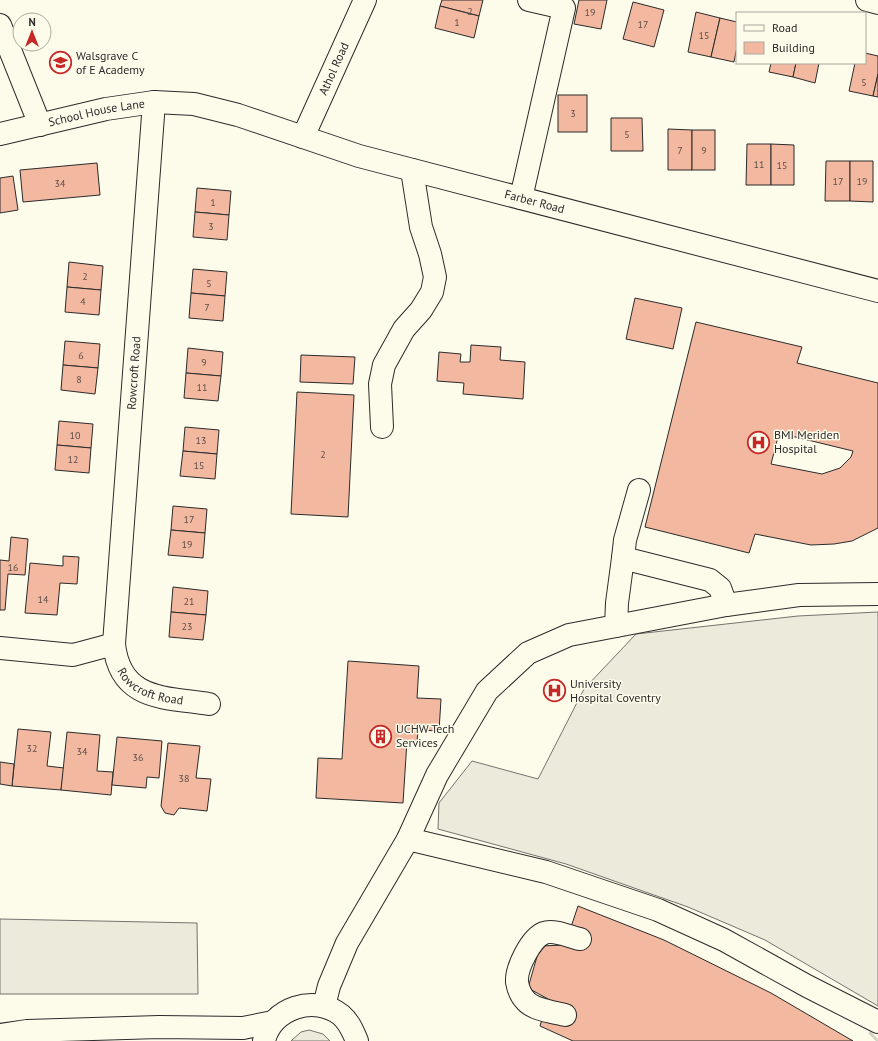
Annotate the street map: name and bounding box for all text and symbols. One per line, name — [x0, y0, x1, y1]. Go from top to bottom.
house number: 2 — [467, 5, 473, 18]
house number: 19 — [585, 6, 595, 19]
north arrow — [12, 12, 52, 52]
legend — [736, 12, 866, 64]
text: N — [28, 15, 36, 29]
house number: 1 — [454, 16, 460, 29]
house number: 17 — [638, 18, 648, 31]
text: Road — [772, 20, 797, 35]
house number: 15 — [699, 29, 709, 42]
street label: Athol Road — [315, 40, 352, 97]
text: Building — [772, 40, 815, 55]
place label: Walsgrave C of E Academy — [76, 48, 145, 77]
school or university icon: Walsgrave C of E Academy — [48, 50, 74, 76]
house number: 5 — [861, 76, 867, 89]
street label: School House Lane — [47, 95, 146, 129]
house number: 3 — [570, 107, 576, 120]
house number: 5 — [624, 128, 630, 141]
house number: 7 — [677, 144, 683, 157]
house number: 9 — [701, 144, 707, 157]
house number: 11 — [754, 158, 764, 171]
house number: 15 — [777, 159, 787, 172]
house number: 17 — [833, 175, 843, 188]
house number: 19 — [857, 175, 867, 188]
house number: 34 — [55, 177, 66, 190]
street label: Farber Road — [503, 186, 566, 216]
house number: 1 — [210, 196, 216, 209]
house number: 3 — [208, 220, 214, 233]
house number: 2 — [82, 270, 88, 283]
house number: 5 — [206, 277, 212, 290]
house number: 4 — [80, 295, 86, 308]
house number: 7 — [204, 301, 210, 314]
street label: Rowcroft Road — [123, 336, 144, 410]
house number: 6 — [78, 349, 84, 362]
house number: 9 — [201, 356, 207, 369]
house number: 8 — [76, 373, 82, 386]
house number: 11 — [197, 381, 207, 394]
place label: BMI Meriden Hospital — [774, 427, 839, 456]
house number: 10 — [70, 429, 81, 442]
hospital icon: BMI Meriden Hospital — [745, 429, 771, 455]
house number: 13 — [196, 434, 206, 447]
house number: 2 — [320, 448, 326, 461]
house number: 12 — [68, 453, 78, 466]
house number: 15 — [194, 459, 204, 472]
house number: 17 — [184, 513, 194, 526]
house number: 19 — [182, 538, 192, 551]
house number: 16 — [8, 561, 18, 574]
house number: 14 — [38, 593, 49, 606]
house number: 21 — [184, 595, 194, 608]
house number: 23 — [182, 620, 192, 633]
street label: Rowcroft Road — [114, 665, 184, 708]
place label: University Hospital Coventry — [570, 676, 661, 705]
hospital icon: University Hospital Coventry — [542, 678, 568, 704]
place label: UCHW Tech Services — [396, 721, 454, 750]
building icon: UCHW Tech Services — [367, 723, 393, 749]
house number: 32 — [27, 742, 37, 755]
house number: 34 — [77, 745, 88, 758]
house number: 36 — [133, 751, 143, 764]
house number: 38 — [179, 772, 189, 785]

